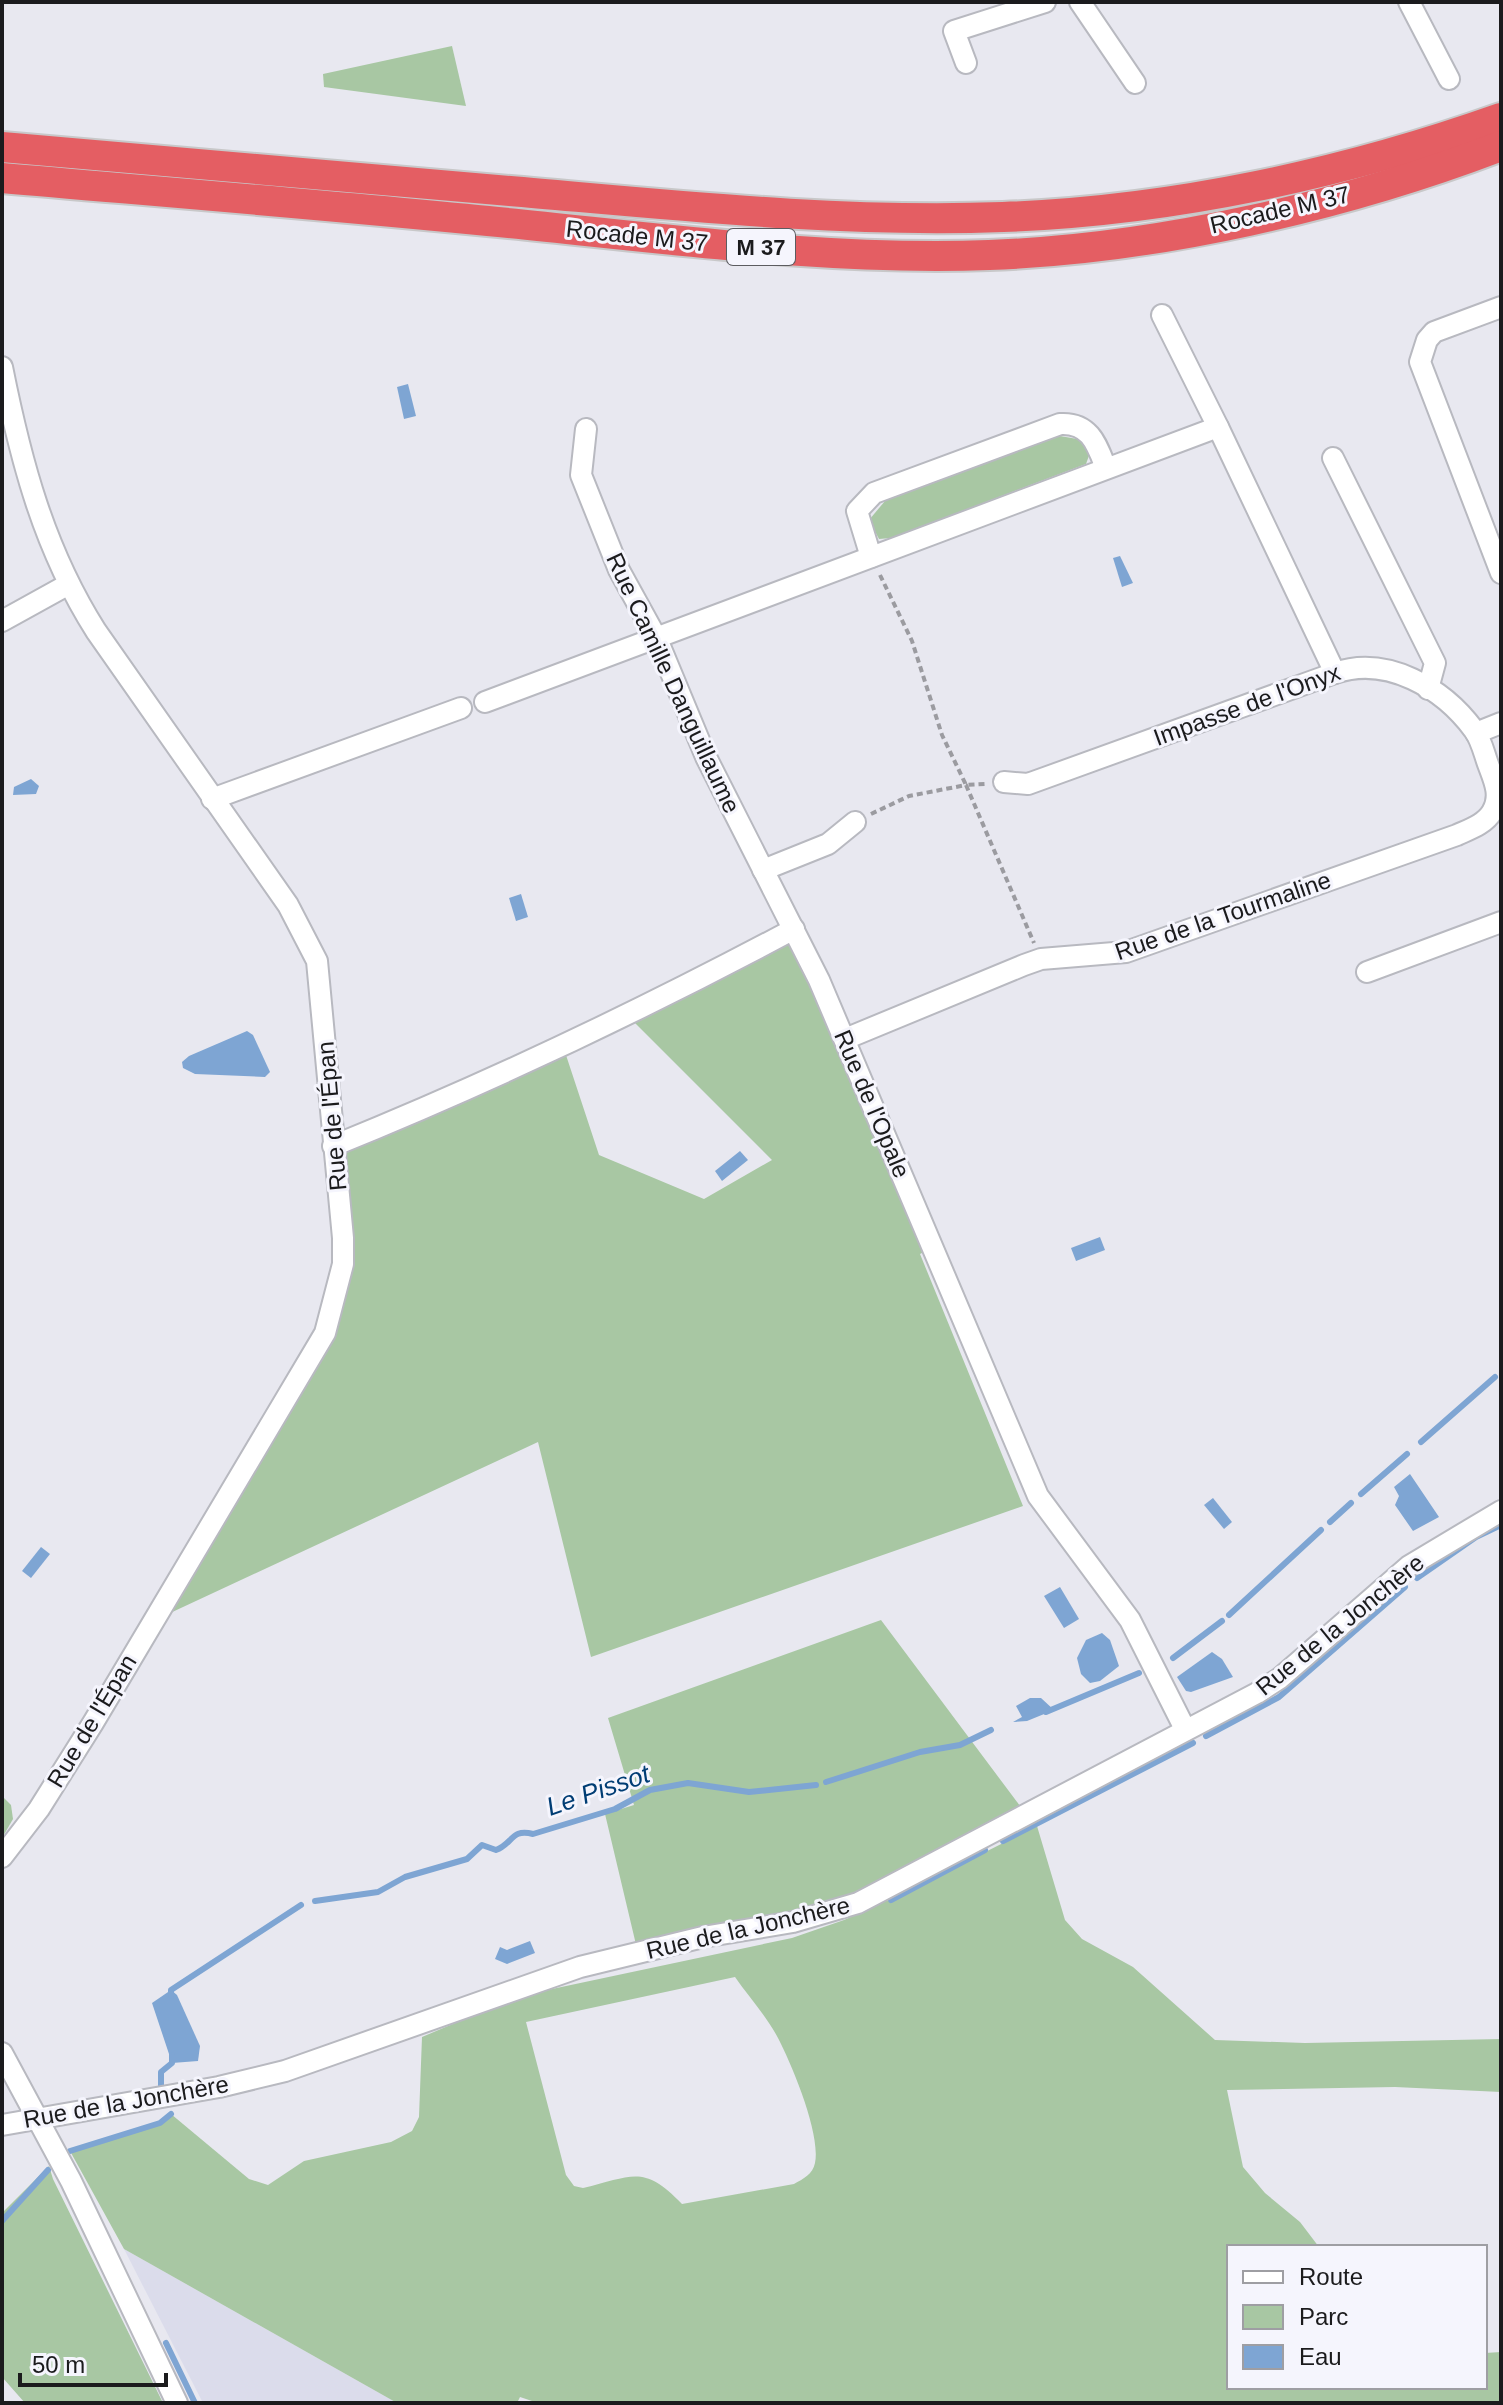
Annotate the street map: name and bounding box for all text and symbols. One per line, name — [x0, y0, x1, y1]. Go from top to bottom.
street label: Rocade M 37 — [1207, 180, 1352, 239]
street label: Rocade M 37 — [565, 215, 709, 256]
road number: M 37 — [727, 229, 795, 265]
street label: Rue Camille Danguillaume — [601, 548, 746, 817]
street label: Impasse de l'Onyx — [1150, 658, 1344, 751]
street label: Rue de la Tourmaline — [1111, 866, 1334, 965]
street label: Rue de l'Opale — [829, 1026, 916, 1182]
street label: Rue de l'Épan — [312, 1040, 351, 1192]
street label: Rue de la Jonchère — [1250, 1549, 1429, 1701]
street label: Rue de l'Épan — [41, 1649, 142, 1792]
water label: Le Pissot — [543, 1758, 655, 1822]
street label: Rue de la Jonchère — [643, 1891, 852, 1964]
street label: Rue de la Jonchère — [21, 2070, 231, 2133]
legend — [1227, 2245, 1487, 2389]
text: Route — [1299, 2263, 1363, 2290]
text: Parc — [1299, 2303, 1348, 2330]
scale bar — [20, 2337, 166, 2387]
text: Eau — [1299, 2343, 1342, 2370]
text: 50 m — [32, 2351, 85, 2378]

